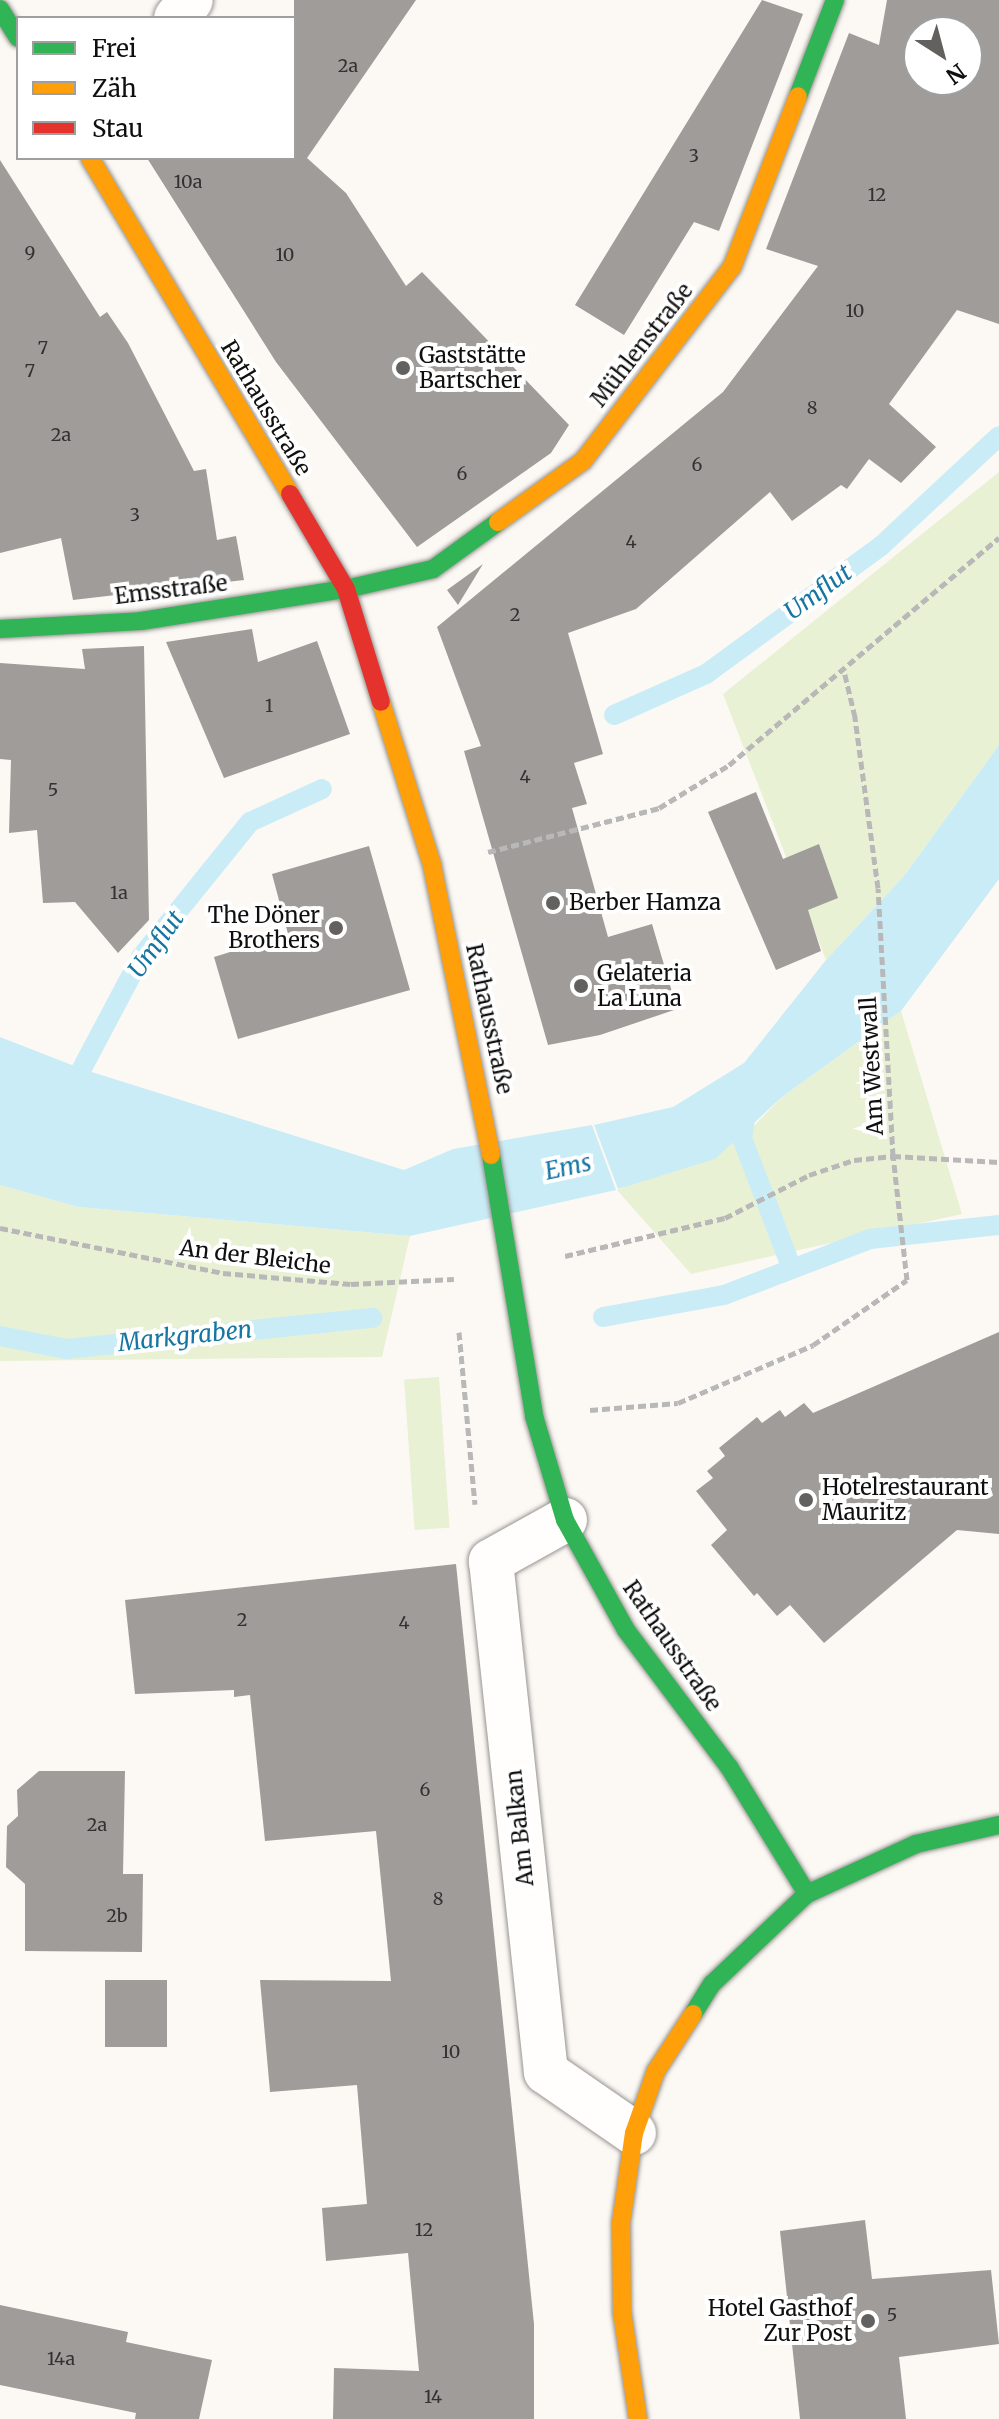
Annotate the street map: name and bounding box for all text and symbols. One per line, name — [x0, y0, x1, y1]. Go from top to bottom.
legend — [16, 16, 296, 160]
north arrow — [903, 16, 983, 96]
text: Frei — [92, 33, 137, 64]
house number: 2a — [338, 55, 358, 77]
text: N — [941, 57, 971, 90]
text: Zäh — [92, 73, 137, 104]
text: Stau — [92, 113, 143, 144]
house number: 3 — [689, 145, 699, 167]
house number: 10a — [174, 171, 202, 193]
house number: 12 — [868, 184, 886, 206]
house number: 9 — [25, 242, 35, 264]
house number: 10 — [276, 244, 294, 266]
street label: Mühlenstraße — [586, 278, 698, 412]
house number: 10 — [846, 300, 864, 322]
street label: Rathausstraße — [215, 336, 317, 480]
house number: 7 — [38, 337, 48, 359]
place label: Gaststätte Bartscher — [419, 342, 526, 394]
marker: Gaststätte Bartscher — [394, 359, 412, 377]
house number: 7 — [25, 360, 35, 382]
house number: 8 — [807, 397, 817, 419]
house number: 2a — [51, 424, 71, 446]
house number: 6 — [692, 454, 702, 476]
house number: 6 — [457, 463, 467, 485]
house number: 3 — [130, 504, 140, 526]
house number: 4 — [625, 531, 637, 553]
water label: Umflut — [779, 558, 857, 626]
street label: Emsstraße — [113, 570, 229, 610]
house number: 2 — [510, 604, 520, 626]
house number: 1 — [265, 695, 273, 717]
house number: 4 — [519, 766, 531, 788]
house number: 5 — [48, 779, 58, 801]
house number: 1a — [110, 882, 128, 904]
place label: Berber Hamza — [569, 890, 721, 916]
marker: Berber Hamza — [544, 894, 562, 912]
place label: The Döner Brothers — [208, 902, 320, 954]
water label: Umflut — [122, 905, 190, 983]
marker: The Döner Brothers — [327, 919, 345, 937]
street label: Rathausstraße — [460, 941, 518, 1097]
place label: Gelateria La Luna — [597, 960, 692, 1012]
marker: Gelateria La Luna — [572, 977, 590, 995]
street label: Am Westwall — [855, 996, 889, 1136]
water label: Ems — [542, 1148, 594, 1186]
street label: An der Bleiche — [178, 1235, 332, 1279]
water label: Markgraben — [117, 1315, 253, 1357]
place label: Hotelrestaurant Mauritz — [822, 1474, 989, 1526]
marker: Hotelrestaurant Mauritz — [797, 1491, 815, 1509]
street label: Rathausstraße — [617, 1576, 727, 1716]
house number: 2 — [237, 1609, 247, 1631]
house number: 4 — [398, 1612, 410, 1634]
street label: Am Balkan — [501, 1768, 539, 1888]
house number: 6 — [420, 1779, 430, 1801]
house number: 2a — [87, 1814, 107, 1836]
house number: 8 — [433, 1888, 443, 1910]
house number: 2b — [106, 1905, 128, 1927]
house number: 10 — [442, 2041, 460, 2063]
house number: 12 — [415, 2219, 433, 2241]
place label: Hotel Gasthof Zur Post — [708, 2295, 852, 2346]
house number: 5 — [887, 2304, 897, 2326]
marker: Hotel Gasthof Zur Post — [859, 2312, 877, 2330]
house number: 14a — [47, 2348, 75, 2370]
house number: 14 — [424, 2386, 442, 2408]

